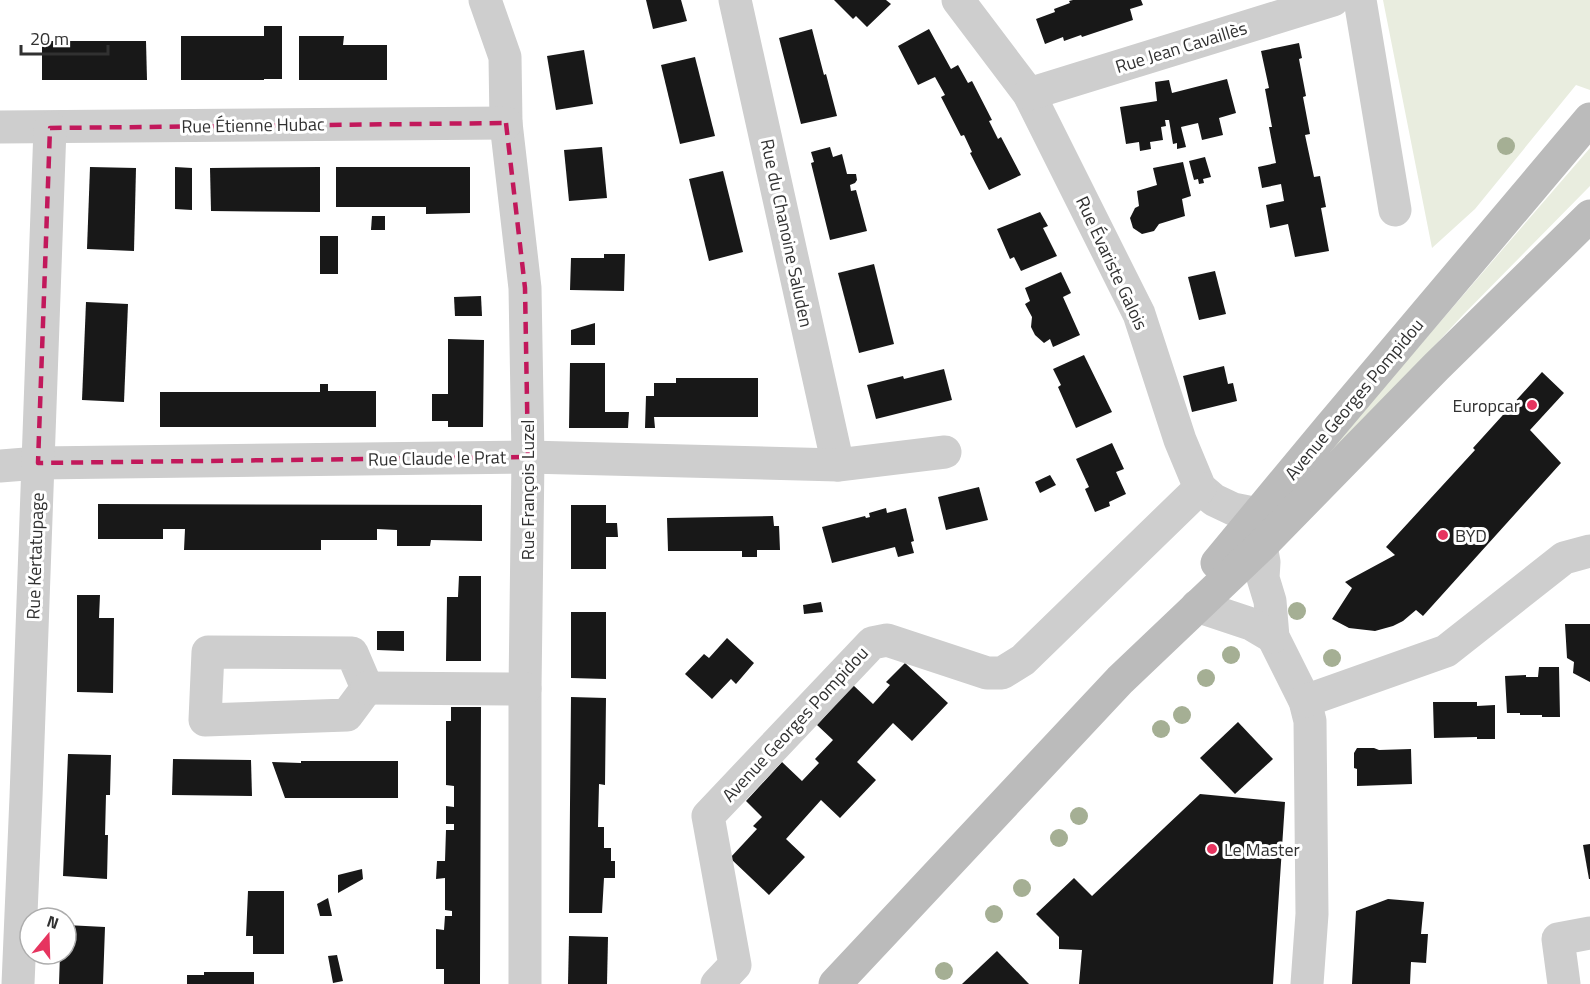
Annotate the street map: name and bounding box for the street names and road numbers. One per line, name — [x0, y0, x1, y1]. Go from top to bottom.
street label: Rue Jean Cavaillès — [1112, 14, 1250, 80]
street label: Rue Étienne Hubac — [181, 110, 325, 140]
street label: Rue du Chanoine Saluden — [754, 136, 820, 330]
street label: Rue Évariste Galois — [1069, 192, 1155, 334]
street label: Avenue Georges Pompidou — [1278, 312, 1430, 486]
street label: Rue François Luzel — [514, 420, 541, 560]
street label: Rue Claude le Prat — [368, 443, 507, 473]
street label: Rue Kertatupage — [19, 492, 51, 620]
street label: Avenue Georges Pompidou — [716, 640, 874, 808]

